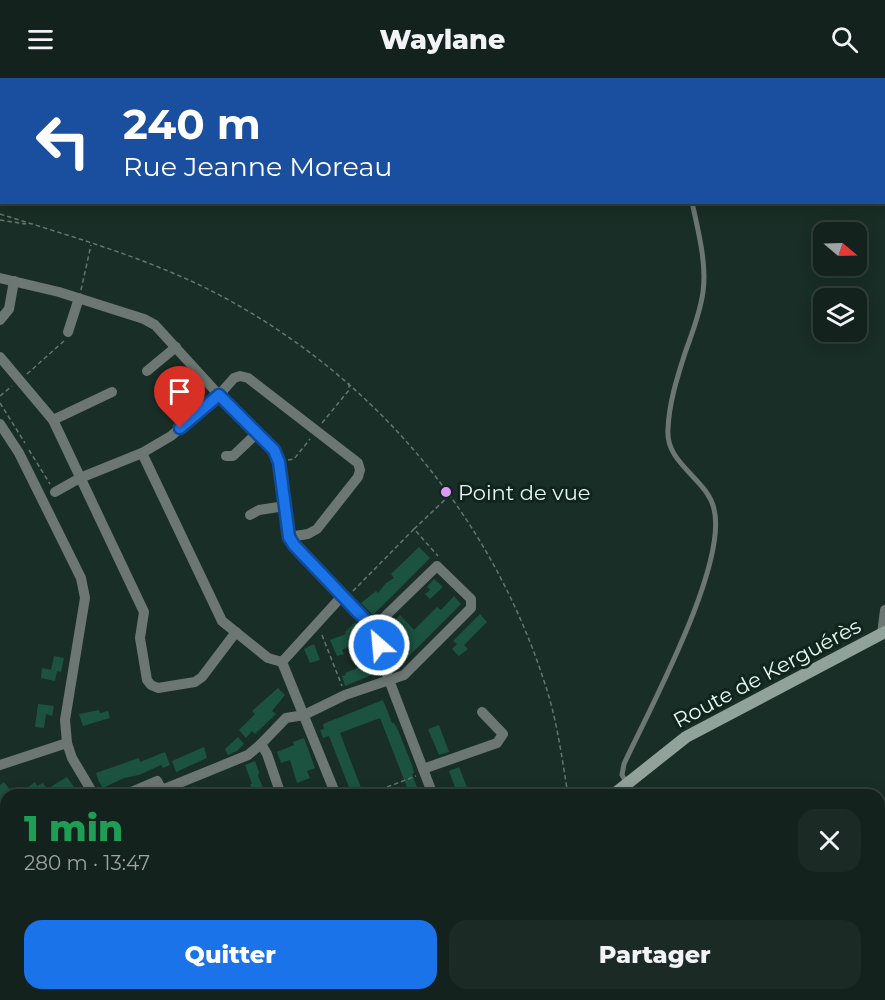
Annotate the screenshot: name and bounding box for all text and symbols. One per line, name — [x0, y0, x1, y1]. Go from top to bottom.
icon: menu — [24, 23, 57, 56]
text: Waylane — [380, 23, 505, 56]
icon: search — [828, 23, 861, 56]
text: 240 m — [123, 98, 261, 150]
icon: left — [24, 102, 102, 180]
text: Rue Jeanne Moreau — [123, 150, 392, 183]
north arrow — [813, 222, 867, 276]
map controls — [813, 222, 867, 342]
button: layers — [813, 288, 867, 342]
pin — [154, 366, 205, 428]
icon: arrive — [163, 375, 196, 408]
place label: Point de vue — [458, 480, 590, 505]
marker: Point de vue — [439, 485, 453, 499]
position arrow — [347, 613, 411, 677]
street label: Route de Kerguérès — [669, 613, 865, 733]
text: 1 min — [24, 806, 123, 850]
button: close — [798, 809, 861, 872]
text: 280 m · 13:47 — [24, 851, 150, 875]
button: Quitter — [24, 920, 437, 989]
button: Partager — [449, 920, 861, 989]

